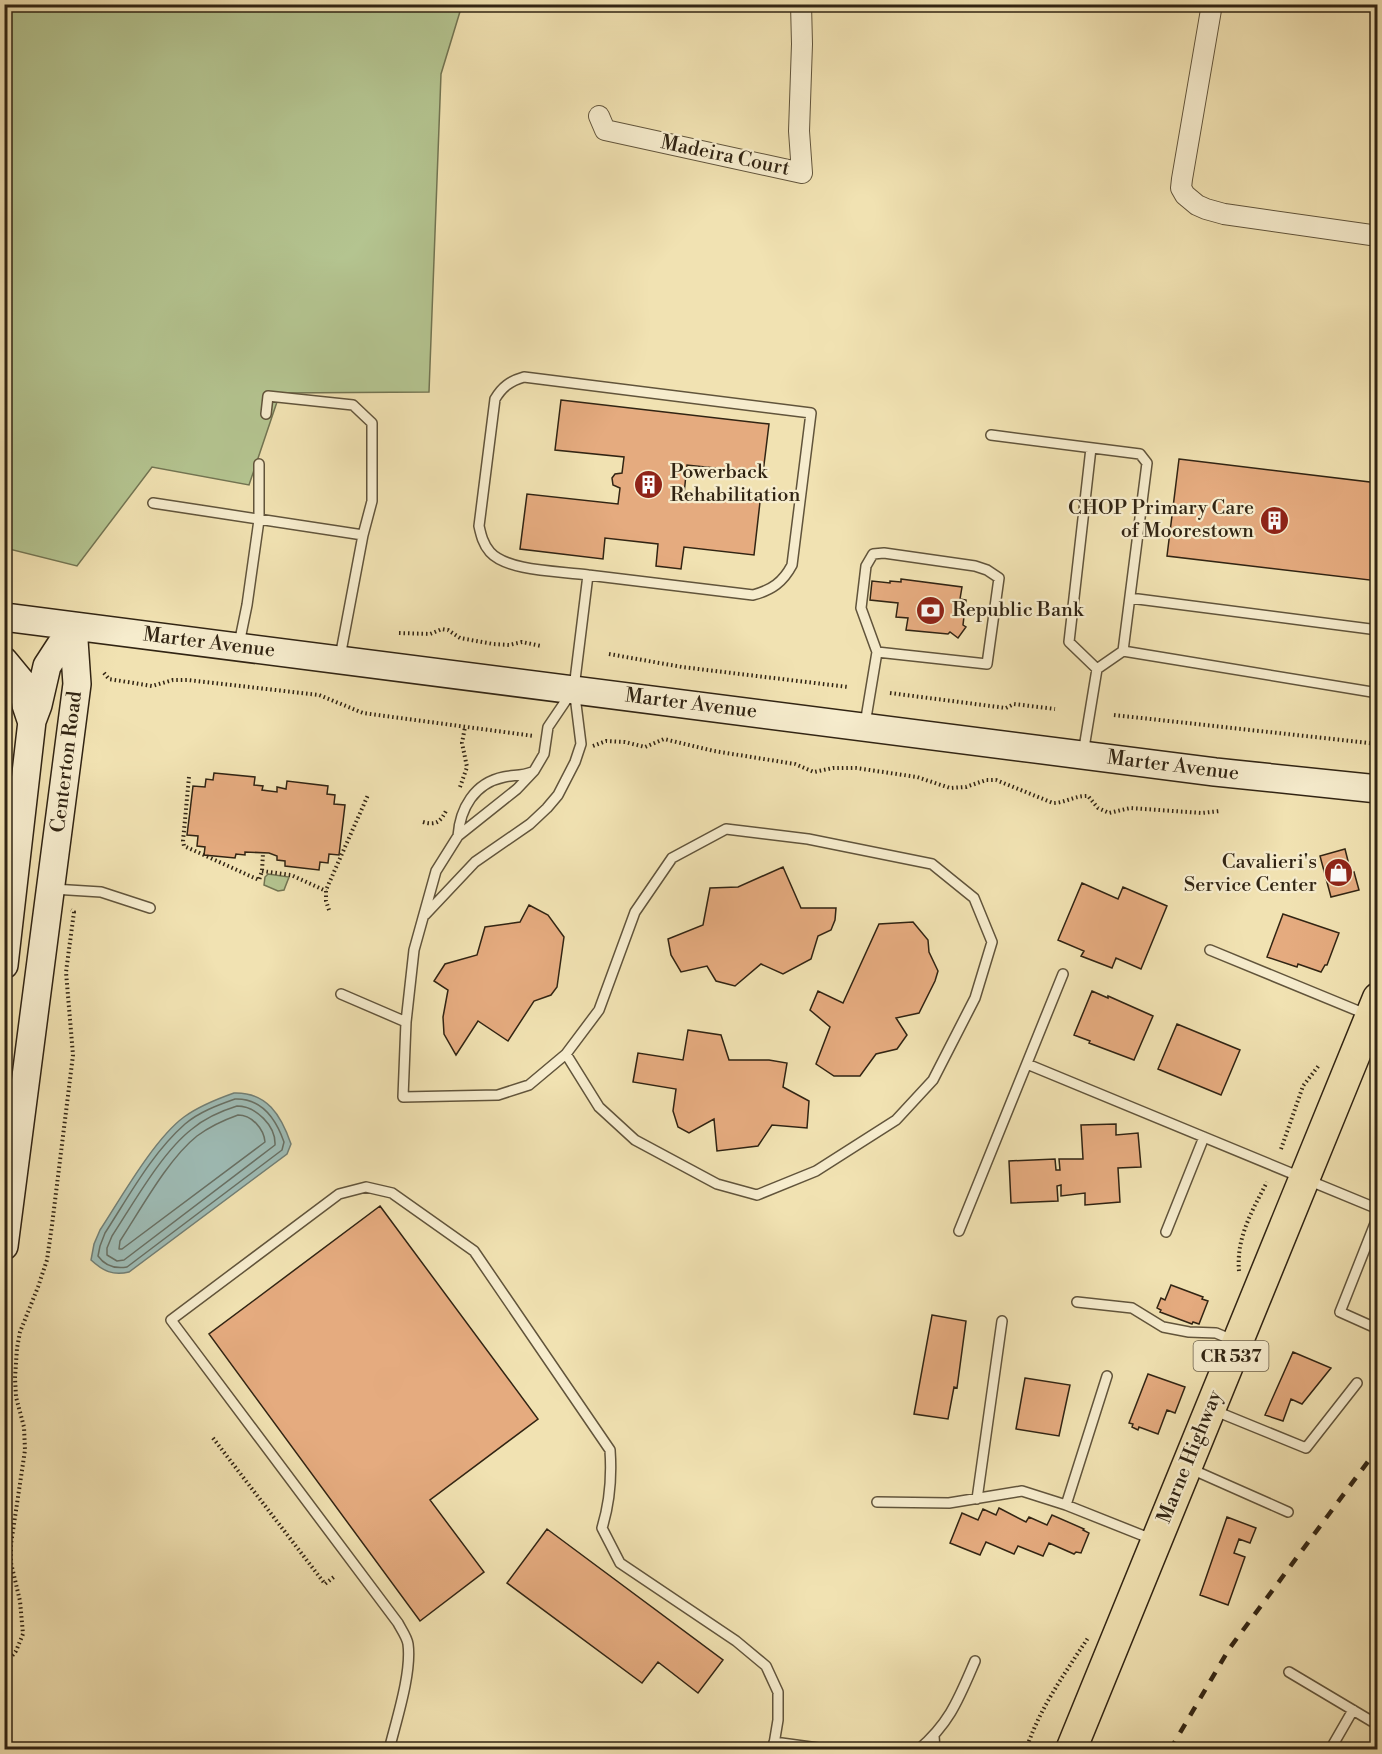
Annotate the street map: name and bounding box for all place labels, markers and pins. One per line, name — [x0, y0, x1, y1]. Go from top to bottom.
place label: Powerback Rehabilitation — [670, 460, 801, 508]
building icon: Powerback Rehabilitation — [633, 468, 665, 500]
place label: CHOP Primary Care of Moorestown — [1068, 496, 1254, 544]
building icon: CHOP Primary Care of Moorestown — [1259, 504, 1291, 536]
bank icon: Republic Bank — [915, 594, 947, 626]
place label: Republic Bank — [952, 598, 1085, 623]
place label: Cavalieri's Service Center — [1184, 850, 1317, 898]
shop icon: Cavalieri's Service Center — [1322, 857, 1354, 889]

